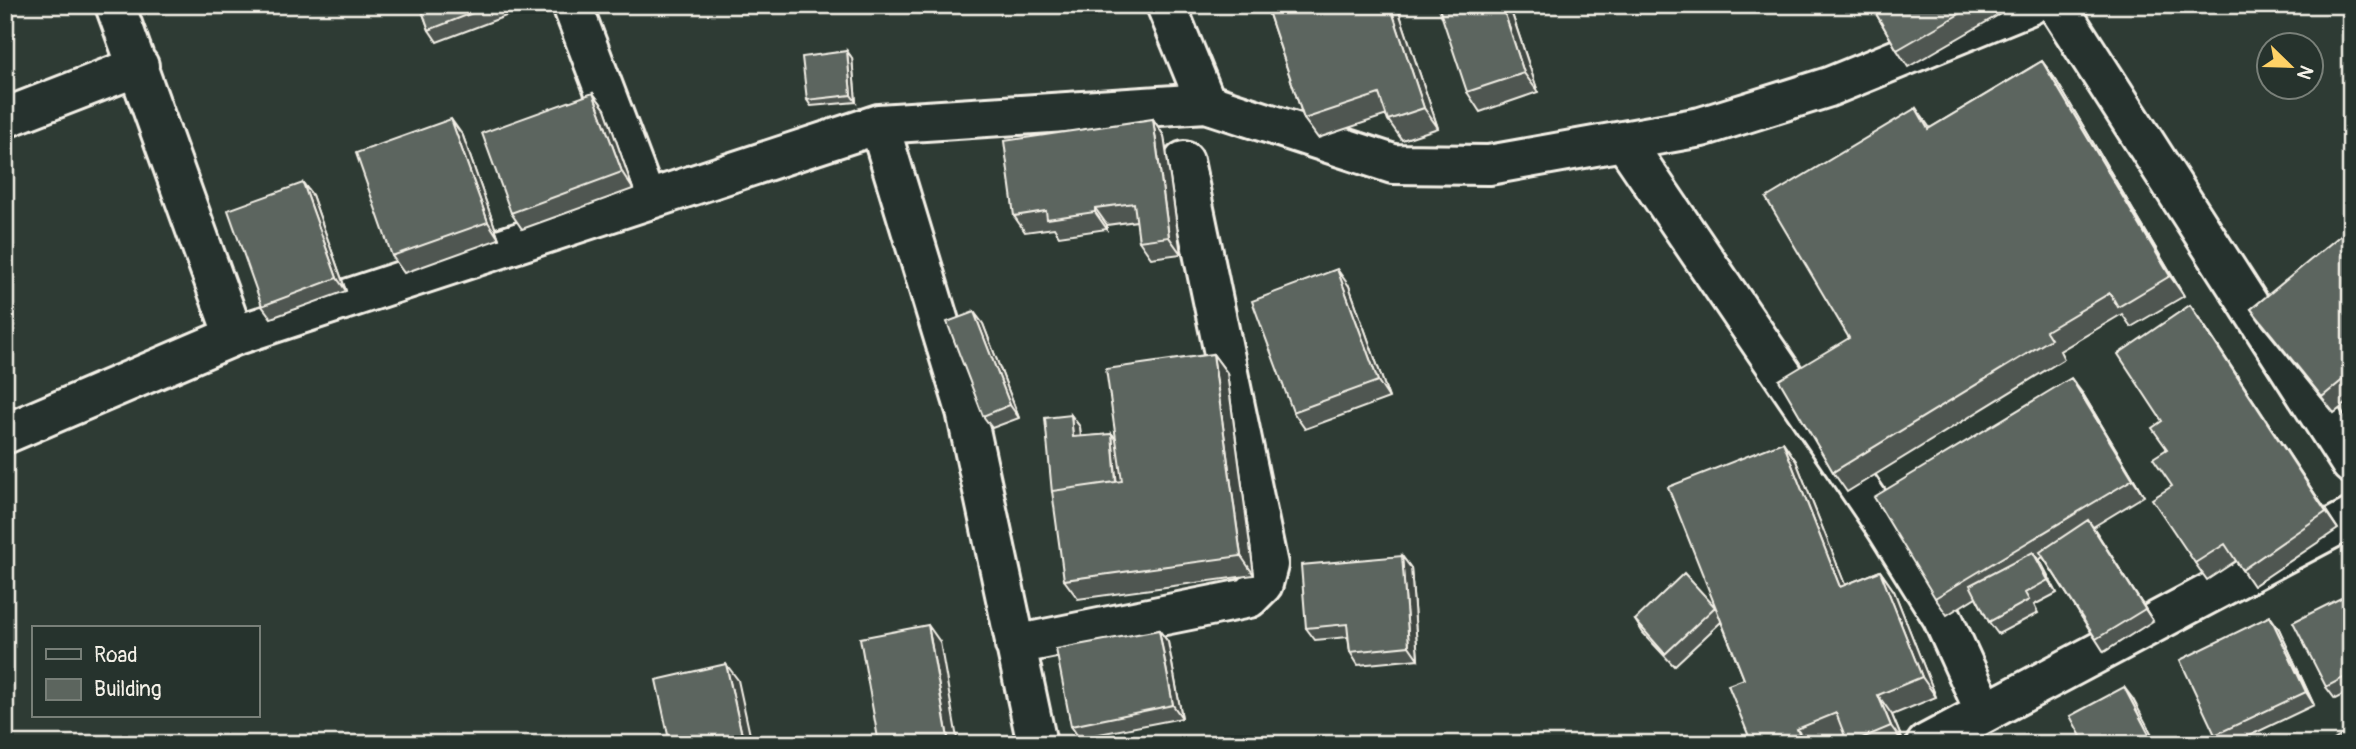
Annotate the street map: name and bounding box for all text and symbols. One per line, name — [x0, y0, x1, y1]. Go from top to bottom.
north arrow — [2254, 32, 2324, 102]
text: N — [2291, 62, 2318, 83]
legend — [32, 626, 259, 718]
text: Road — [94, 642, 138, 669]
text: Building — [94, 676, 161, 703]

